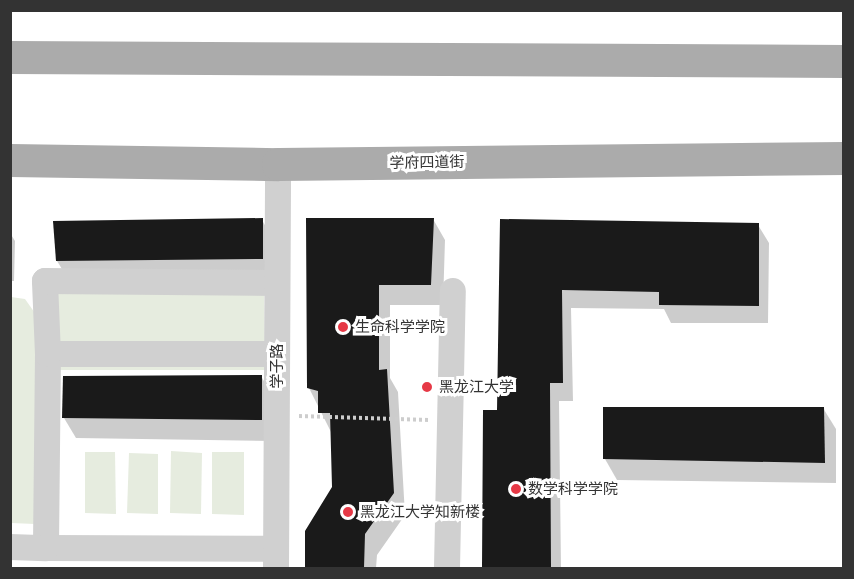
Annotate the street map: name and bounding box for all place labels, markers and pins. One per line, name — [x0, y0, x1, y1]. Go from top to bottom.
place label: 生命科学学院 — [355, 318, 445, 336]
marker: 生命科学学院 — [336, 320, 350, 334]
place label: 黑龙江大学 — [439, 378, 514, 396]
marker: 黑龙江大学 — [420, 380, 434, 394]
place label: 数学科学学院 — [528, 480, 618, 498]
marker: 数学科学学院 — [509, 482, 523, 496]
place label: 黑龙江大学知新楼 — [360, 503, 480, 521]
marker: 黑龙江大学知新楼 — [341, 505, 355, 519]

